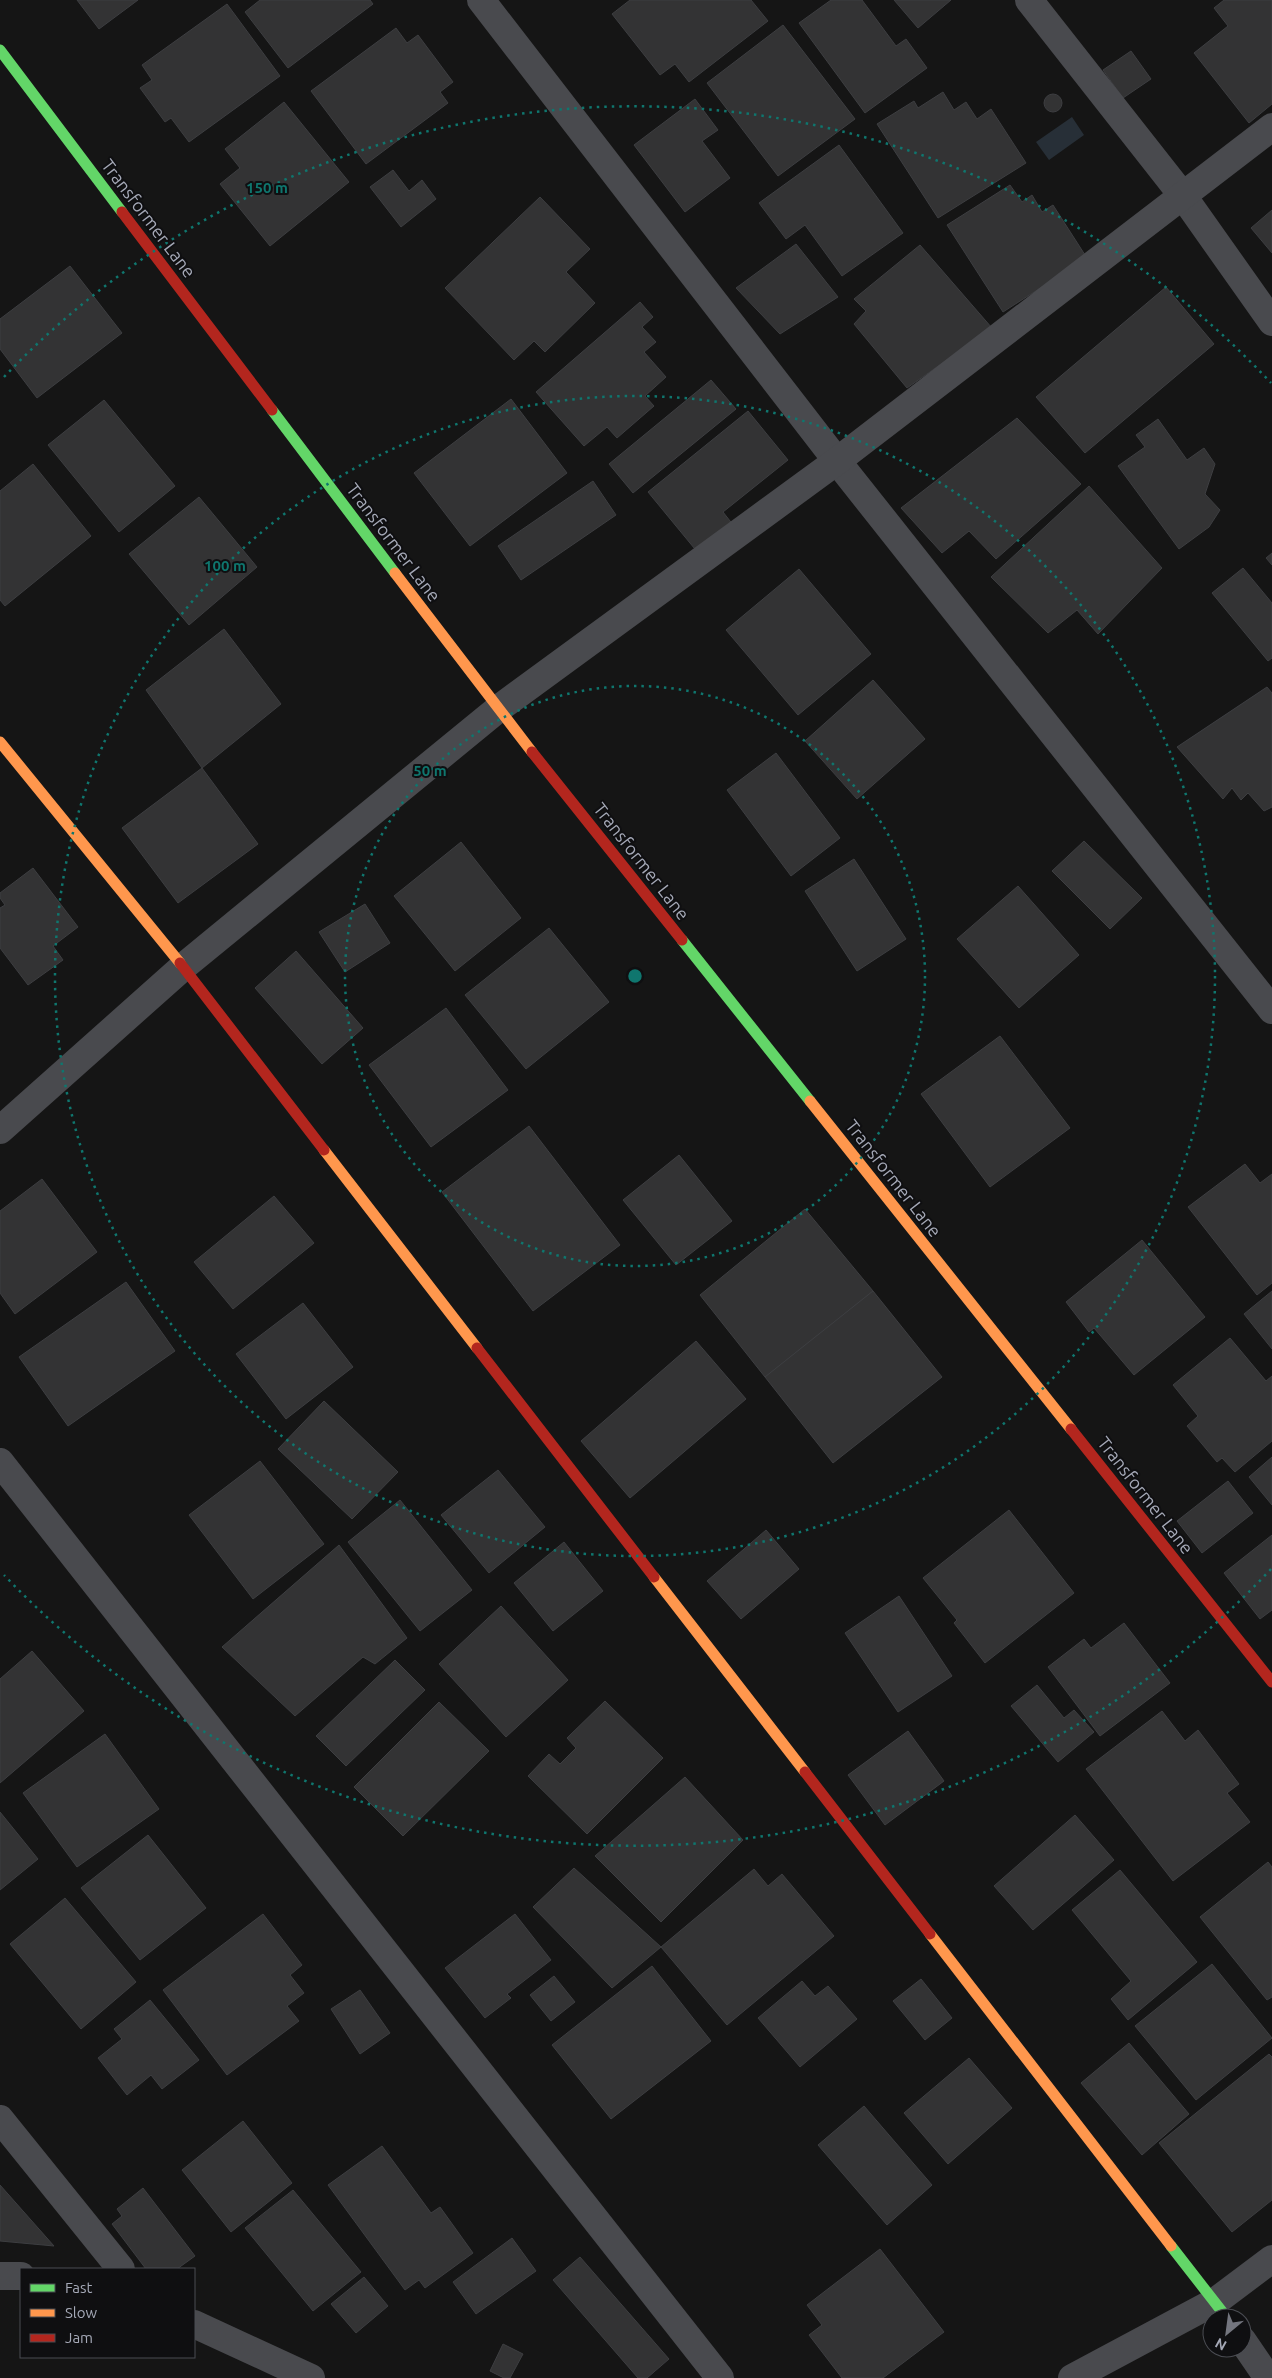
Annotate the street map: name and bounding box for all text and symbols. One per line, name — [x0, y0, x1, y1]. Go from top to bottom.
street label: Transformer Lane — [98, 155, 200, 281]
text: 150 m — [246, 179, 288, 196]
street label: Transformer Lane — [343, 479, 445, 605]
text: 100 m — [204, 557, 246, 574]
text: 50 m — [413, 762, 447, 779]
street label: Transformer Lane — [590, 799, 694, 923]
centre of rings — [626, 967, 644, 985]
street label: Transformer Lane — [842, 1116, 946, 1240]
street label: Transformer Lane — [1094, 1433, 1198, 1557]
legend — [20, 2268, 195, 2358]
text: Fast — [65, 2279, 93, 2296]
text: Slow — [65, 2304, 98, 2321]
north arrow — [1202, 2308, 1252, 2358]
text: Jam — [65, 2329, 93, 2346]
text: N — [1212, 2335, 1229, 2354]

